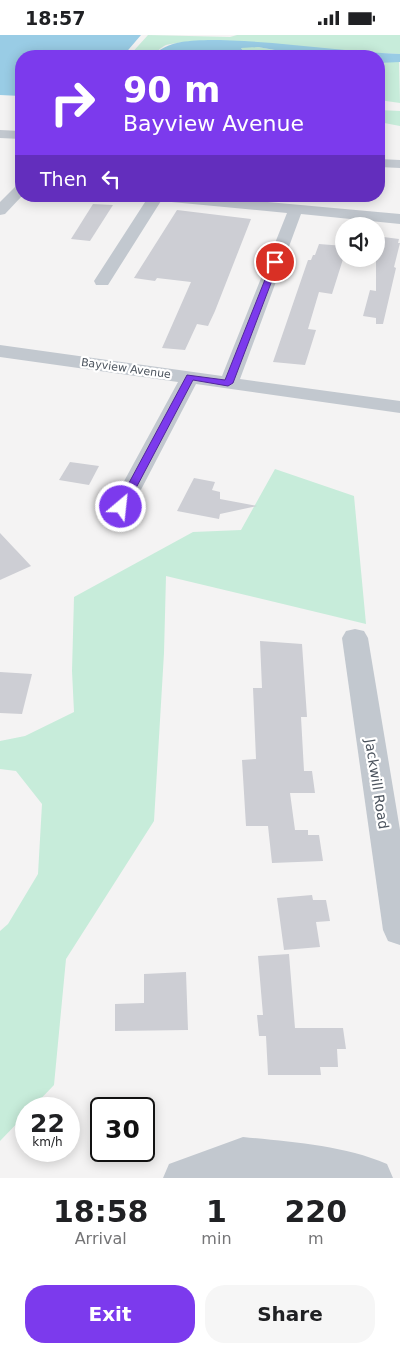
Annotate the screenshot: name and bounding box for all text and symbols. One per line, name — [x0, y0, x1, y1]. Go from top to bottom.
text: 18:57 — [25, 7, 85, 29]
icon: right — [40, 70, 105, 135]
text: 90 m — [123, 70, 220, 110]
text: Bayview Avenue — [123, 111, 304, 136]
icon: left — [97, 165, 125, 193]
text: Then — [40, 168, 87, 190]
map controls — [335, 217, 385, 267]
button: sound — [335, 217, 385, 267]
pin — [254, 241, 296, 283]
icon: arrive — [261, 248, 289, 276]
street label: Bayview Avenue — [80, 356, 172, 381]
position arrow — [94, 480, 146, 532]
street label: Jackwill Road — [362, 737, 392, 830]
speed limit sign: 30 — [90, 1097, 155, 1162]
text: 22 — [30, 1109, 65, 1138]
text: km/h — [32, 1135, 63, 1149]
text: 18:58 — [53, 1194, 148, 1229]
text: 1 — [206, 1194, 227, 1229]
text: 220 — [284, 1194, 347, 1229]
text: Arrival — [75, 1229, 127, 1248]
text: min — [201, 1229, 232, 1248]
text: m — [308, 1229, 324, 1248]
button: Exit — [25, 1285, 195, 1343]
button: Share — [205, 1285, 375, 1343]

